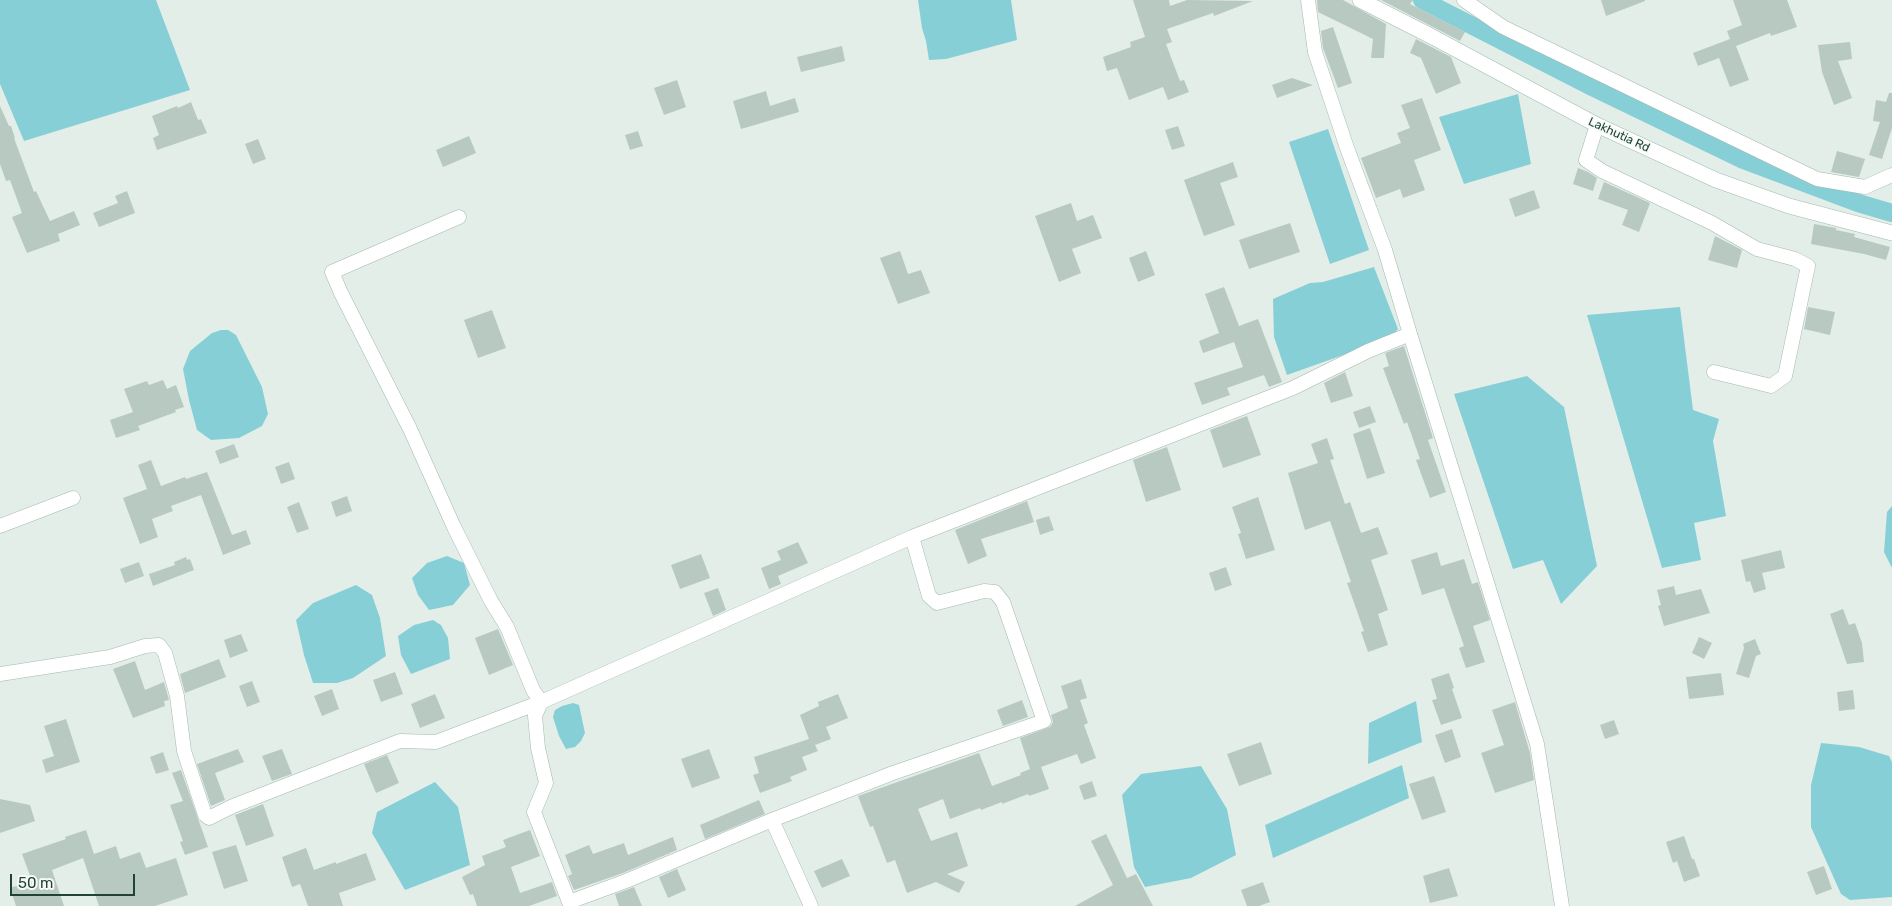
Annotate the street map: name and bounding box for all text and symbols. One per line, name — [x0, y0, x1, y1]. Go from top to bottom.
street label: Lakhutia Rd — [1586, 114, 1652, 156]
scale bar — [12, 864, 138, 896]
text: 50 m — [18, 874, 53, 892]

